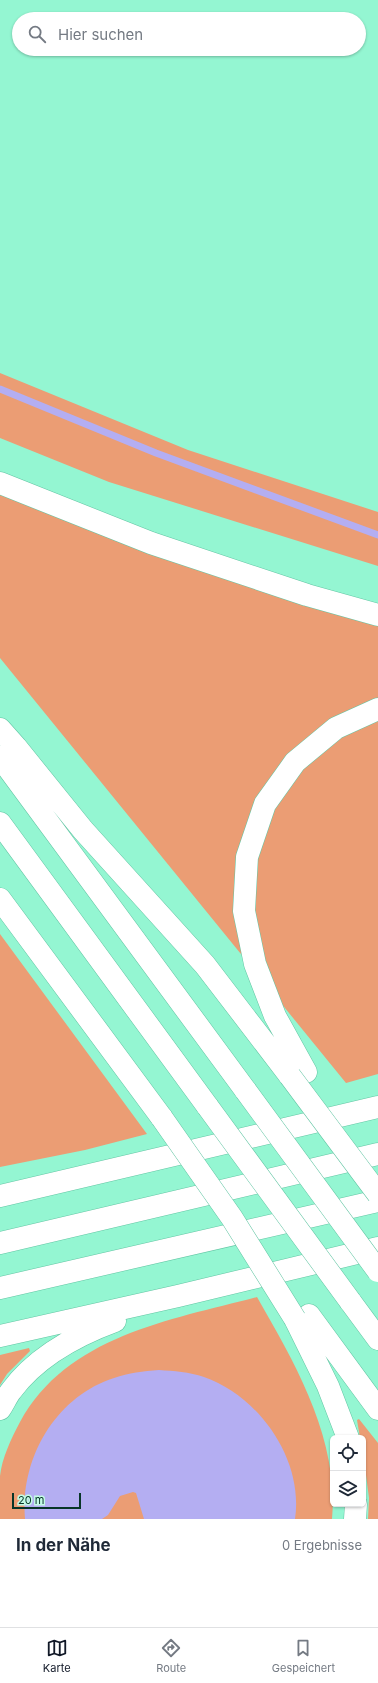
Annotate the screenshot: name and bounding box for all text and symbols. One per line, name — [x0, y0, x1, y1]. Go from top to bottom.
search box — [12, 12, 366, 56]
icon: search — [26, 23, 48, 45]
text: Hier suchen — [58, 25, 143, 44]
map controls — [330, 1435, 366, 1507]
button: locate — [330, 1435, 366, 1471]
button: layers — [330, 1471, 366, 1507]
scale bar — [12, 1491, 81, 1510]
text: 20 m — [18, 1493, 44, 1507]
text: In der Nähe — [16, 1535, 111, 1555]
text: 0 Ergebnisse — [282, 1537, 362, 1553]
tab: Karte — [43, 1637, 71, 1675]
tab: Route — [156, 1637, 186, 1675]
tab: Gespeichert — [272, 1637, 335, 1675]

